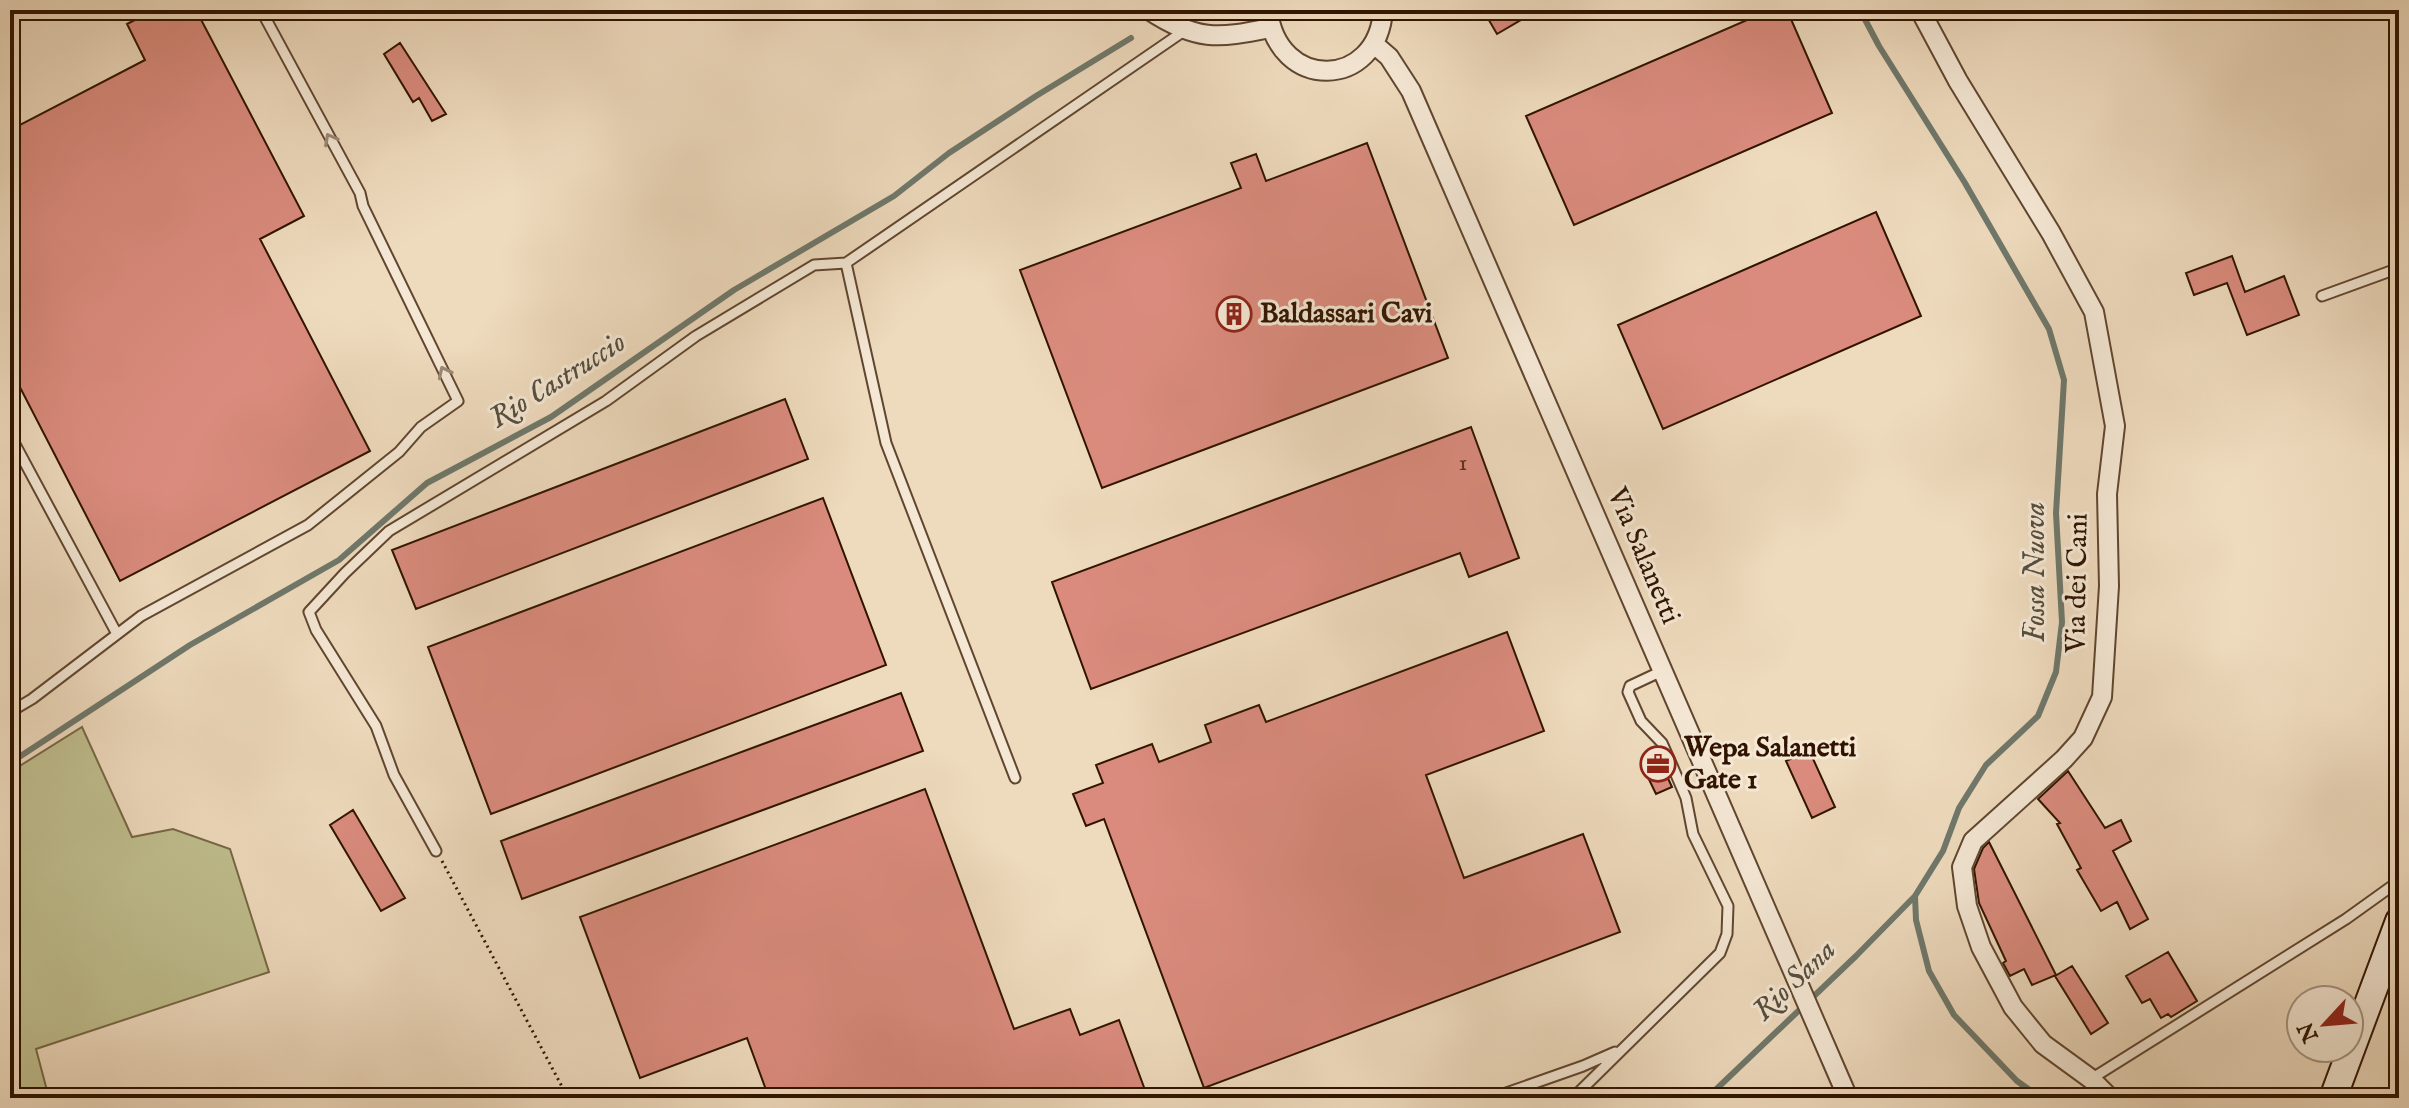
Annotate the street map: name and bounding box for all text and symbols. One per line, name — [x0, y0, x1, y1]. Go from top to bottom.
one-way arrow — [325, 132, 340, 147]
building icon: Baldassari Cavi — [1215, 295, 1253, 333]
place label: Baldassari Cavi — [1260, 297, 1433, 332]
water label: Rio Castruccio — [483, 324, 633, 438]
one-way arrow — [438, 366, 454, 381]
house number: 1 — [1459, 448, 1467, 479]
street label: Via Salanetti — [1598, 482, 1687, 629]
water label: Fossa Nuova — [2017, 502, 2055, 642]
street label: Via dei Cani — [2059, 513, 2097, 654]
place label: Wepa Salanetti Gate 1 — [1683, 731, 1857, 798]
office icon: Wepa Salanetti Gate 1 — [1639, 745, 1677, 783]
water label: Rio Sana — [1745, 932, 1845, 1030]
north arrow — [2285, 984, 2365, 1064]
text: N — [2292, 1017, 2326, 1047]

